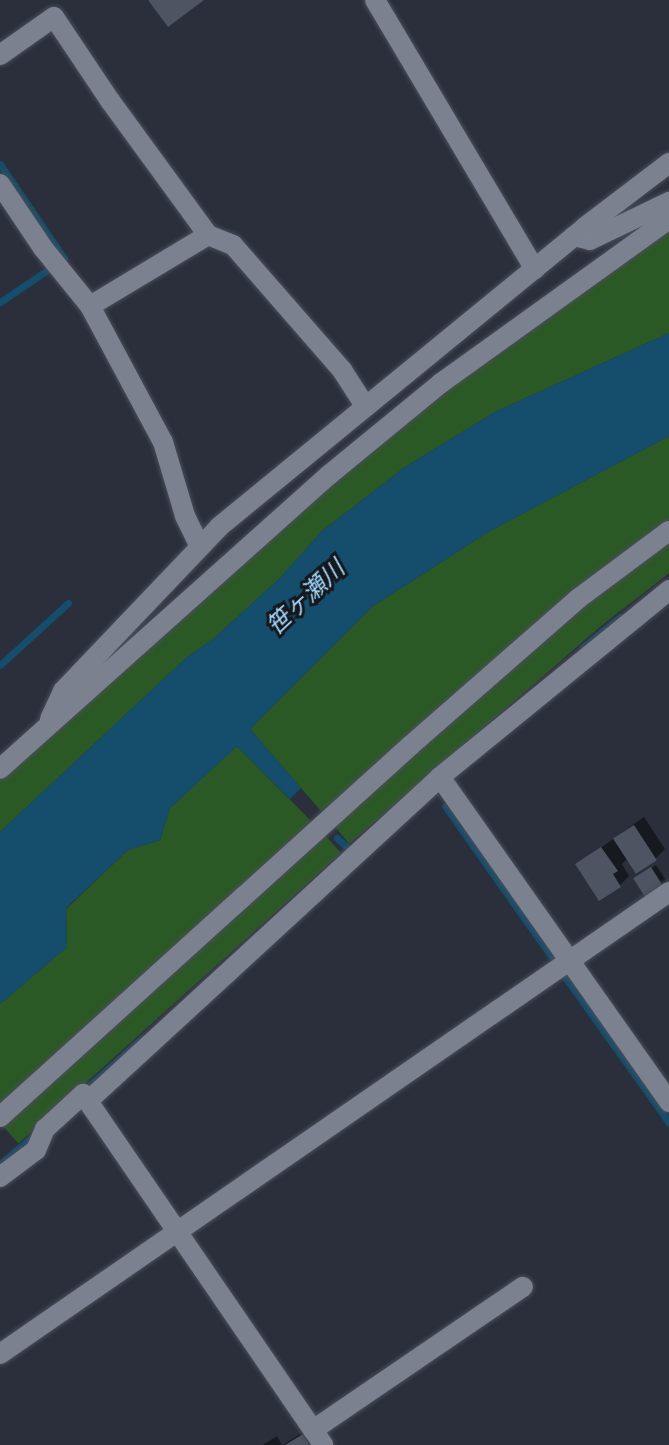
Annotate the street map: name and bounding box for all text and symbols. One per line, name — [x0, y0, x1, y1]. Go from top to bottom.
water label: 笹ヶ瀬川 — [261, 555, 351, 641]

